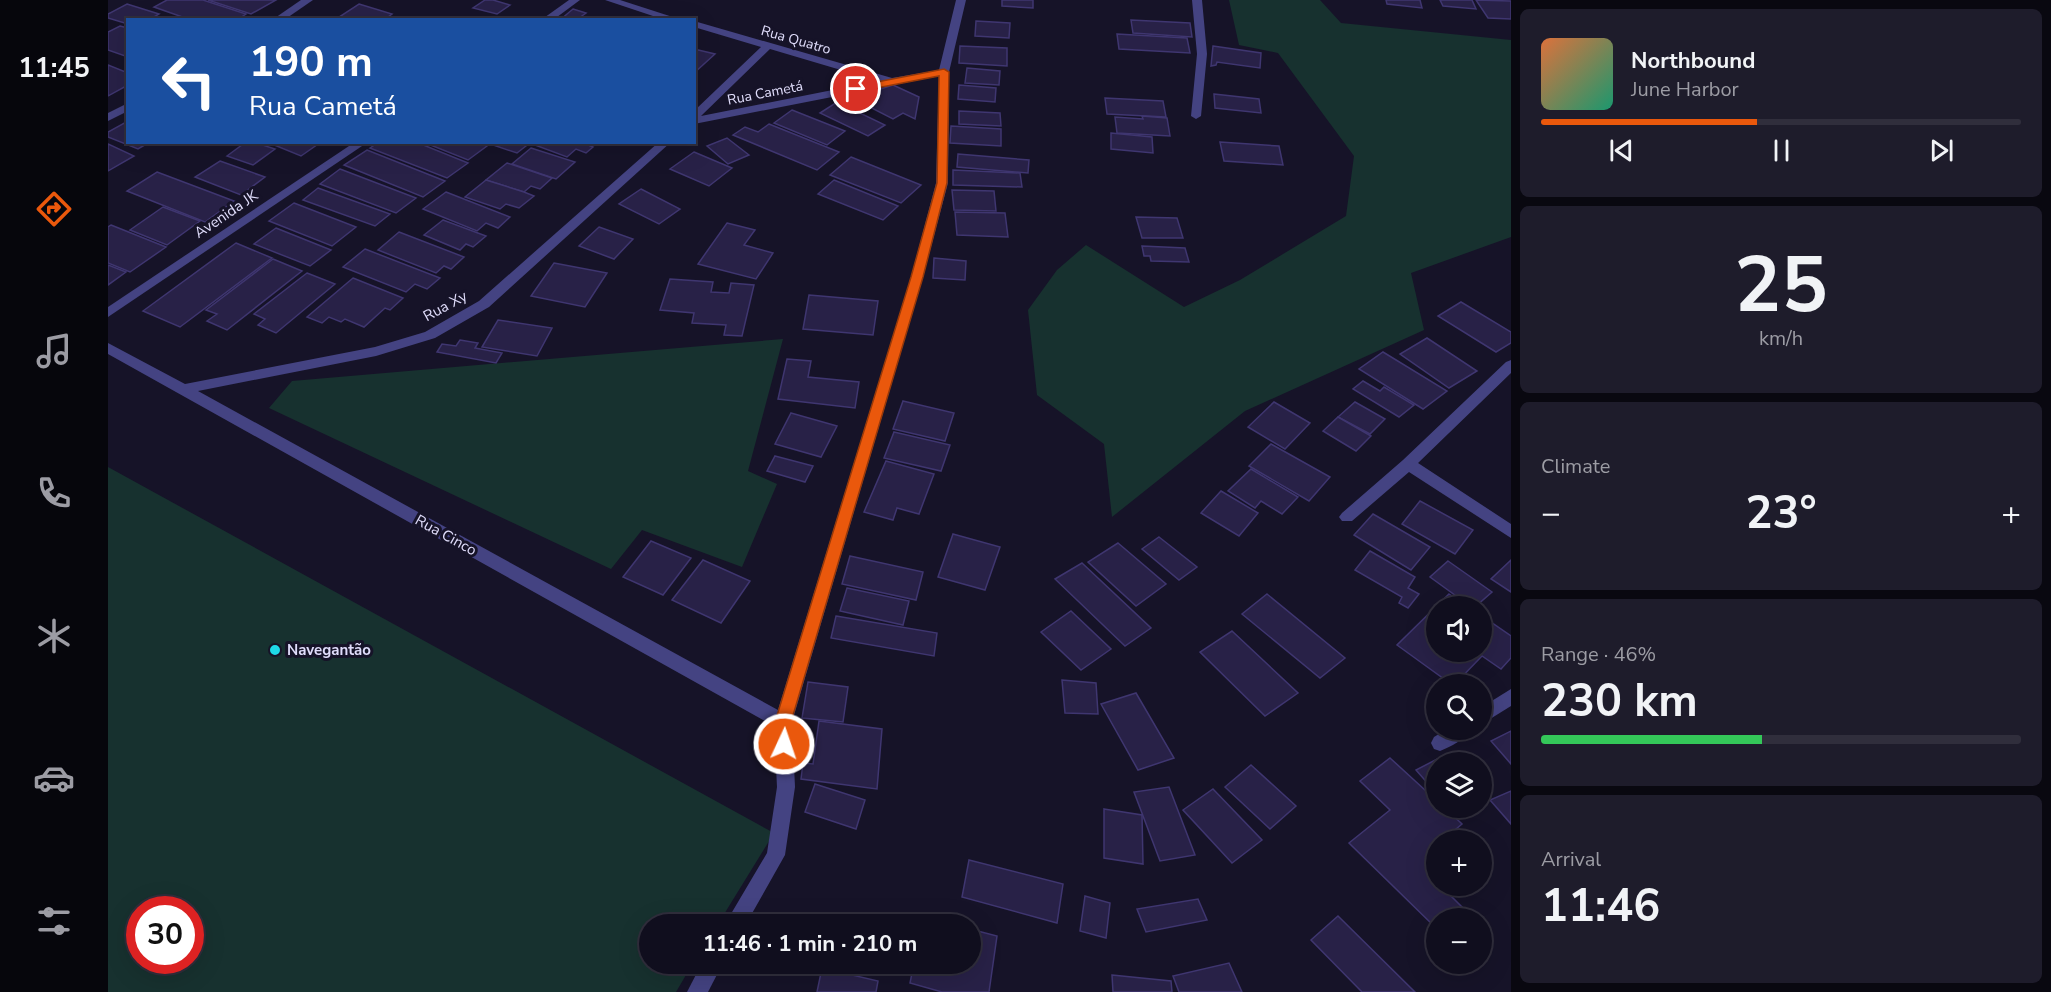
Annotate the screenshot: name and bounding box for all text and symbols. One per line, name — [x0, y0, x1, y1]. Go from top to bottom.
street label: Rua Quatro — [759, 21, 833, 59]
text: 190 m — [249, 34, 373, 91]
icon: left — [150, 42, 228, 120]
text: Northbound — [1631, 46, 1755, 76]
text: 11:45 — [18, 50, 90, 87]
pin — [830, 63, 881, 114]
icon: arrive — [839, 72, 872, 105]
street label: Rua Cametá — [726, 76, 804, 110]
text: June Harbor — [1631, 76, 1739, 103]
text: Rua Cametá — [249, 88, 397, 125]
icon: previous — [1605, 134, 1638, 167]
icon: pause — [1765, 134, 1798, 167]
icon: next — [1925, 134, 1958, 167]
street label: Avenida JK — [190, 185, 262, 243]
icon: directions — [33, 188, 75, 230]
text: 25 — [1734, 232, 1828, 339]
street label: Rua Xy — [419, 286, 471, 326]
text: km/h — [1759, 325, 1803, 352]
icon: music — [33, 330, 75, 372]
text: Climate — [1541, 453, 1610, 480]
icon: phone — [33, 472, 75, 514]
text: 23° — [1745, 483, 1817, 544]
text: − — [1541, 491, 1561, 536]
text: + — [2001, 491, 2021, 536]
street label: Rua Cinco — [412, 510, 480, 560]
map controls — [1426, 596, 1492, 974]
button: sound — [1426, 596, 1492, 662]
icon: climate — [33, 615, 75, 657]
place label: Navegantão — [287, 640, 371, 660]
text: Range · 46% — [1541, 641, 1656, 668]
marker: Navegantão — [268, 643, 282, 657]
text: 230 km — [1541, 671, 1698, 732]
button: search — [1426, 674, 1492, 740]
position arrow — [752, 712, 816, 776]
button: layers — [1426, 752, 1492, 818]
icon: car — [33, 757, 75, 799]
button: + — [1426, 830, 1492, 896]
text: Arrival — [1541, 846, 1601, 873]
text: 11:46 — [1541, 876, 1660, 937]
speed limit sign: 30 — [126, 896, 204, 974]
icon: filters — [33, 900, 75, 942]
button: − — [1426, 908, 1492, 974]
text: 11:46 · 1 min · 210 m — [703, 929, 917, 959]

